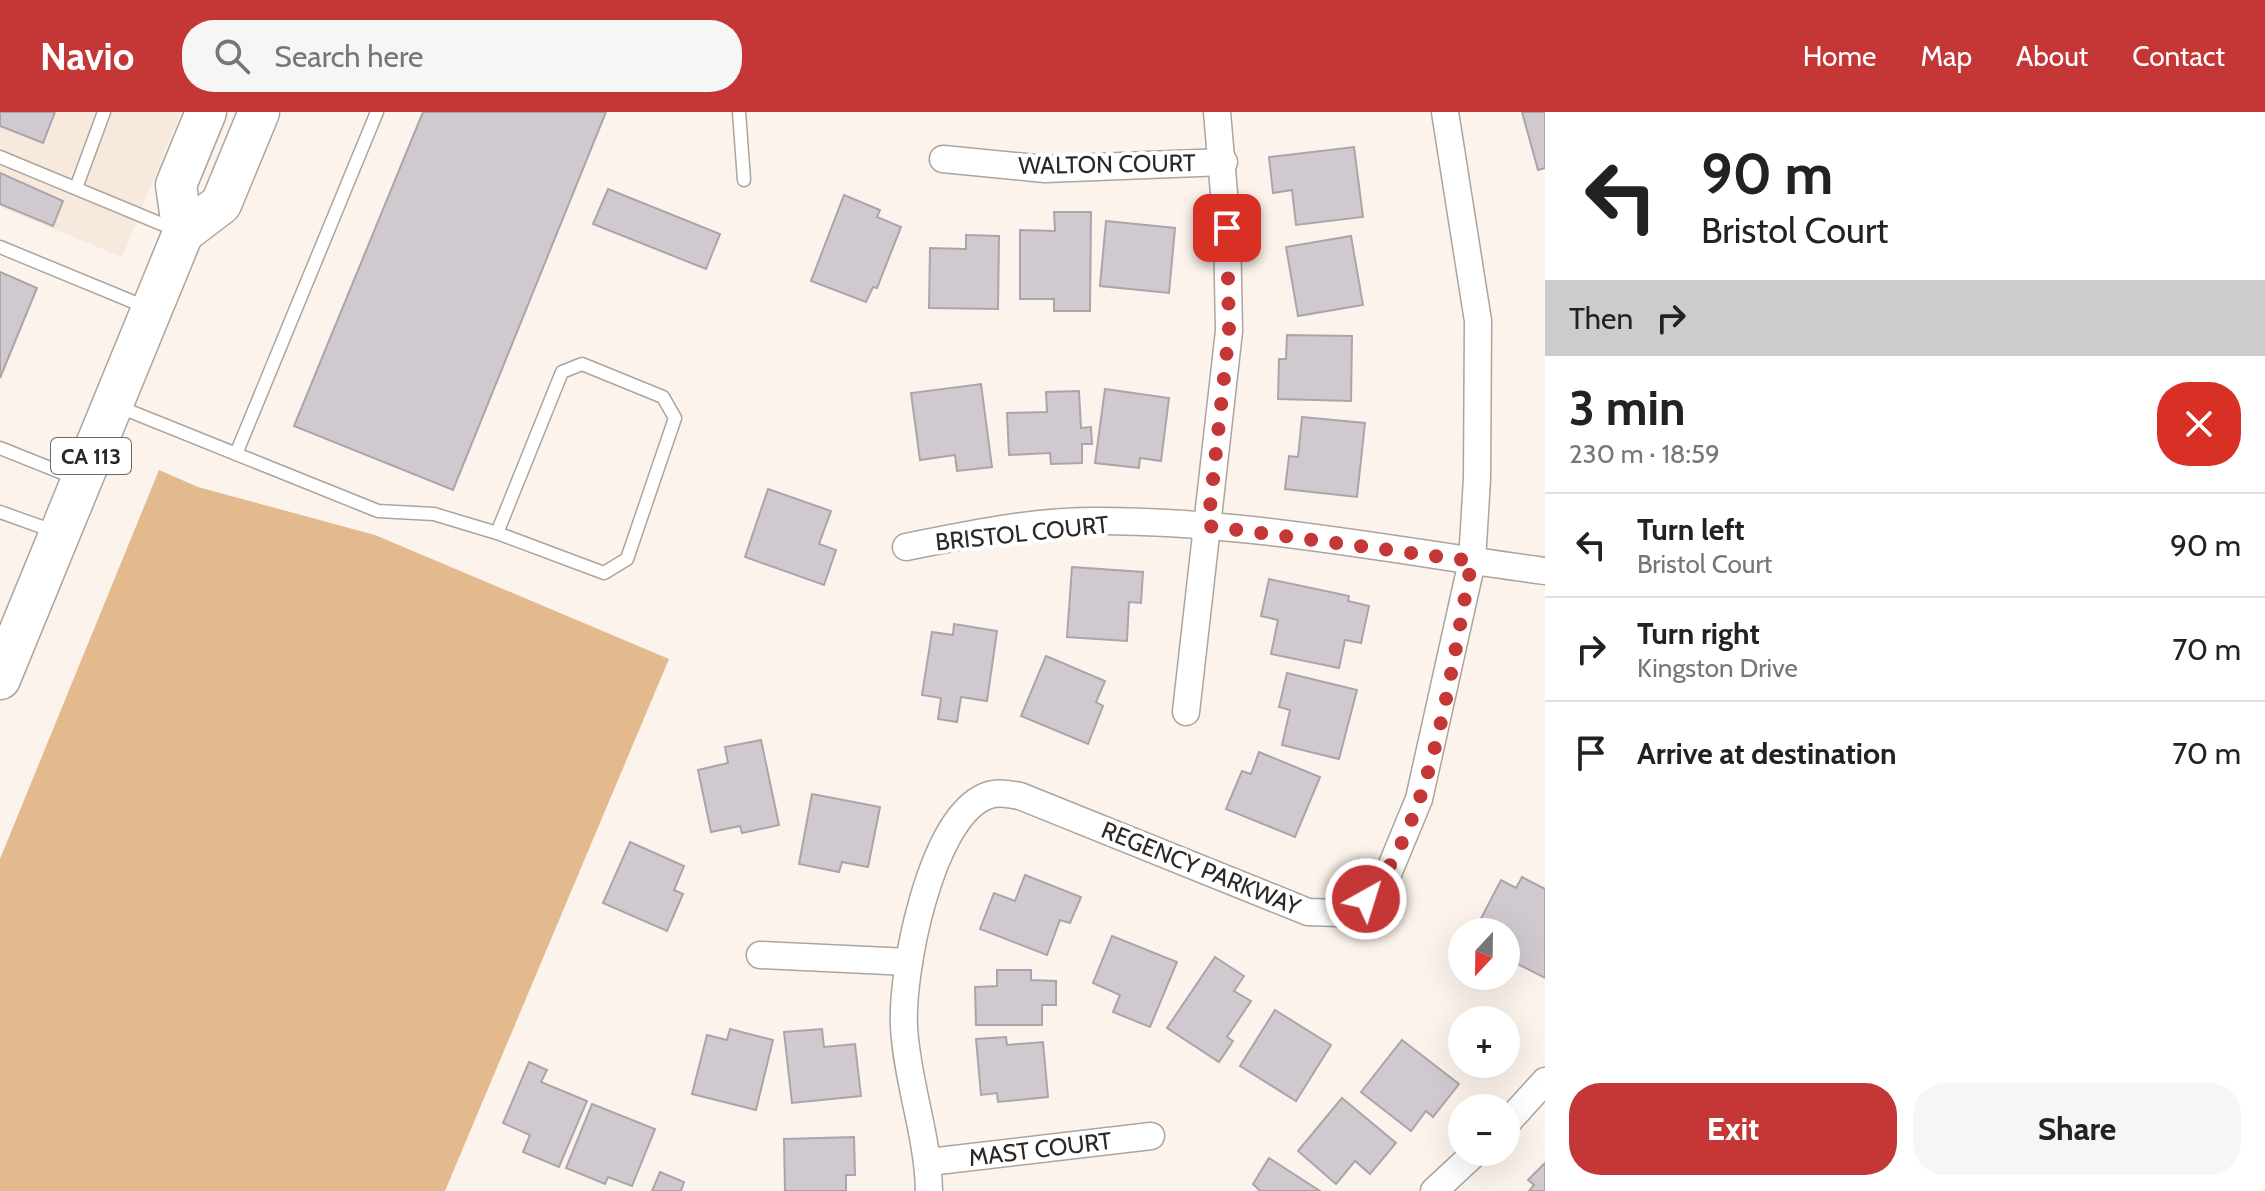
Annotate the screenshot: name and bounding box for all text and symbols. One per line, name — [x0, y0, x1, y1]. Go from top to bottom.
search box — [182, 20, 742, 92]
text: Navio — [40, 33, 134, 80]
icon: search — [210, 34, 254, 78]
text: Search here — [274, 38, 423, 75]
text: Home — [1803, 39, 1876, 73]
text: Map — [1920, 39, 1972, 73]
text: About — [2016, 39, 2088, 73]
text: Contact — [2132, 39, 2225, 73]
text: 90 m — [1701, 140, 1833, 208]
icon: left — [1569, 144, 1673, 248]
street label: WALTON COURT — [1018, 148, 1196, 180]
pin — [1193, 194, 1261, 262]
icon: arrive — [1205, 206, 1249, 250]
text: Bristol Court — [1701, 208, 1888, 252]
icon: right — [1649, 296, 1693, 340]
text: Then — [1569, 300, 1633, 337]
text: 3 min — [1569, 379, 1685, 437]
button: close — [2157, 382, 2241, 466]
road number: CA 113 — [51, 438, 131, 474]
text: 230 m · 18:59 — [1569, 438, 1720, 470]
street label: BRISTOL COURT — [934, 509, 1110, 557]
text: Turn left — [1637, 511, 1745, 548]
icon: left — [1569, 523, 1613, 567]
text: 90 m — [2170, 527, 2241, 564]
text: Bristol Court — [1637, 548, 1772, 580]
text: Turn right — [1637, 615, 1760, 652]
icon: right — [1569, 627, 1613, 671]
text: 70 m — [2172, 631, 2241, 668]
text: Kingston Drive — [1637, 652, 1798, 684]
icon: arrive — [1569, 731, 1613, 775]
text: Arrive at destination — [1637, 735, 1897, 772]
text: 70 m — [2172, 735, 2241, 772]
street label: REGENCY PARKWAY — [1097, 815, 1305, 921]
position arrow — [1324, 857, 1408, 941]
north arrow — [1448, 918, 1520, 990]
map controls — [1448, 918, 1520, 1166]
button: + — [1448, 1006, 1520, 1078]
button: Exit — [1569, 1083, 1897, 1175]
button: Share — [1913, 1083, 2241, 1175]
button: − — [1448, 1094, 1520, 1166]
street label: MAST COURT — [967, 1126, 1113, 1172]

